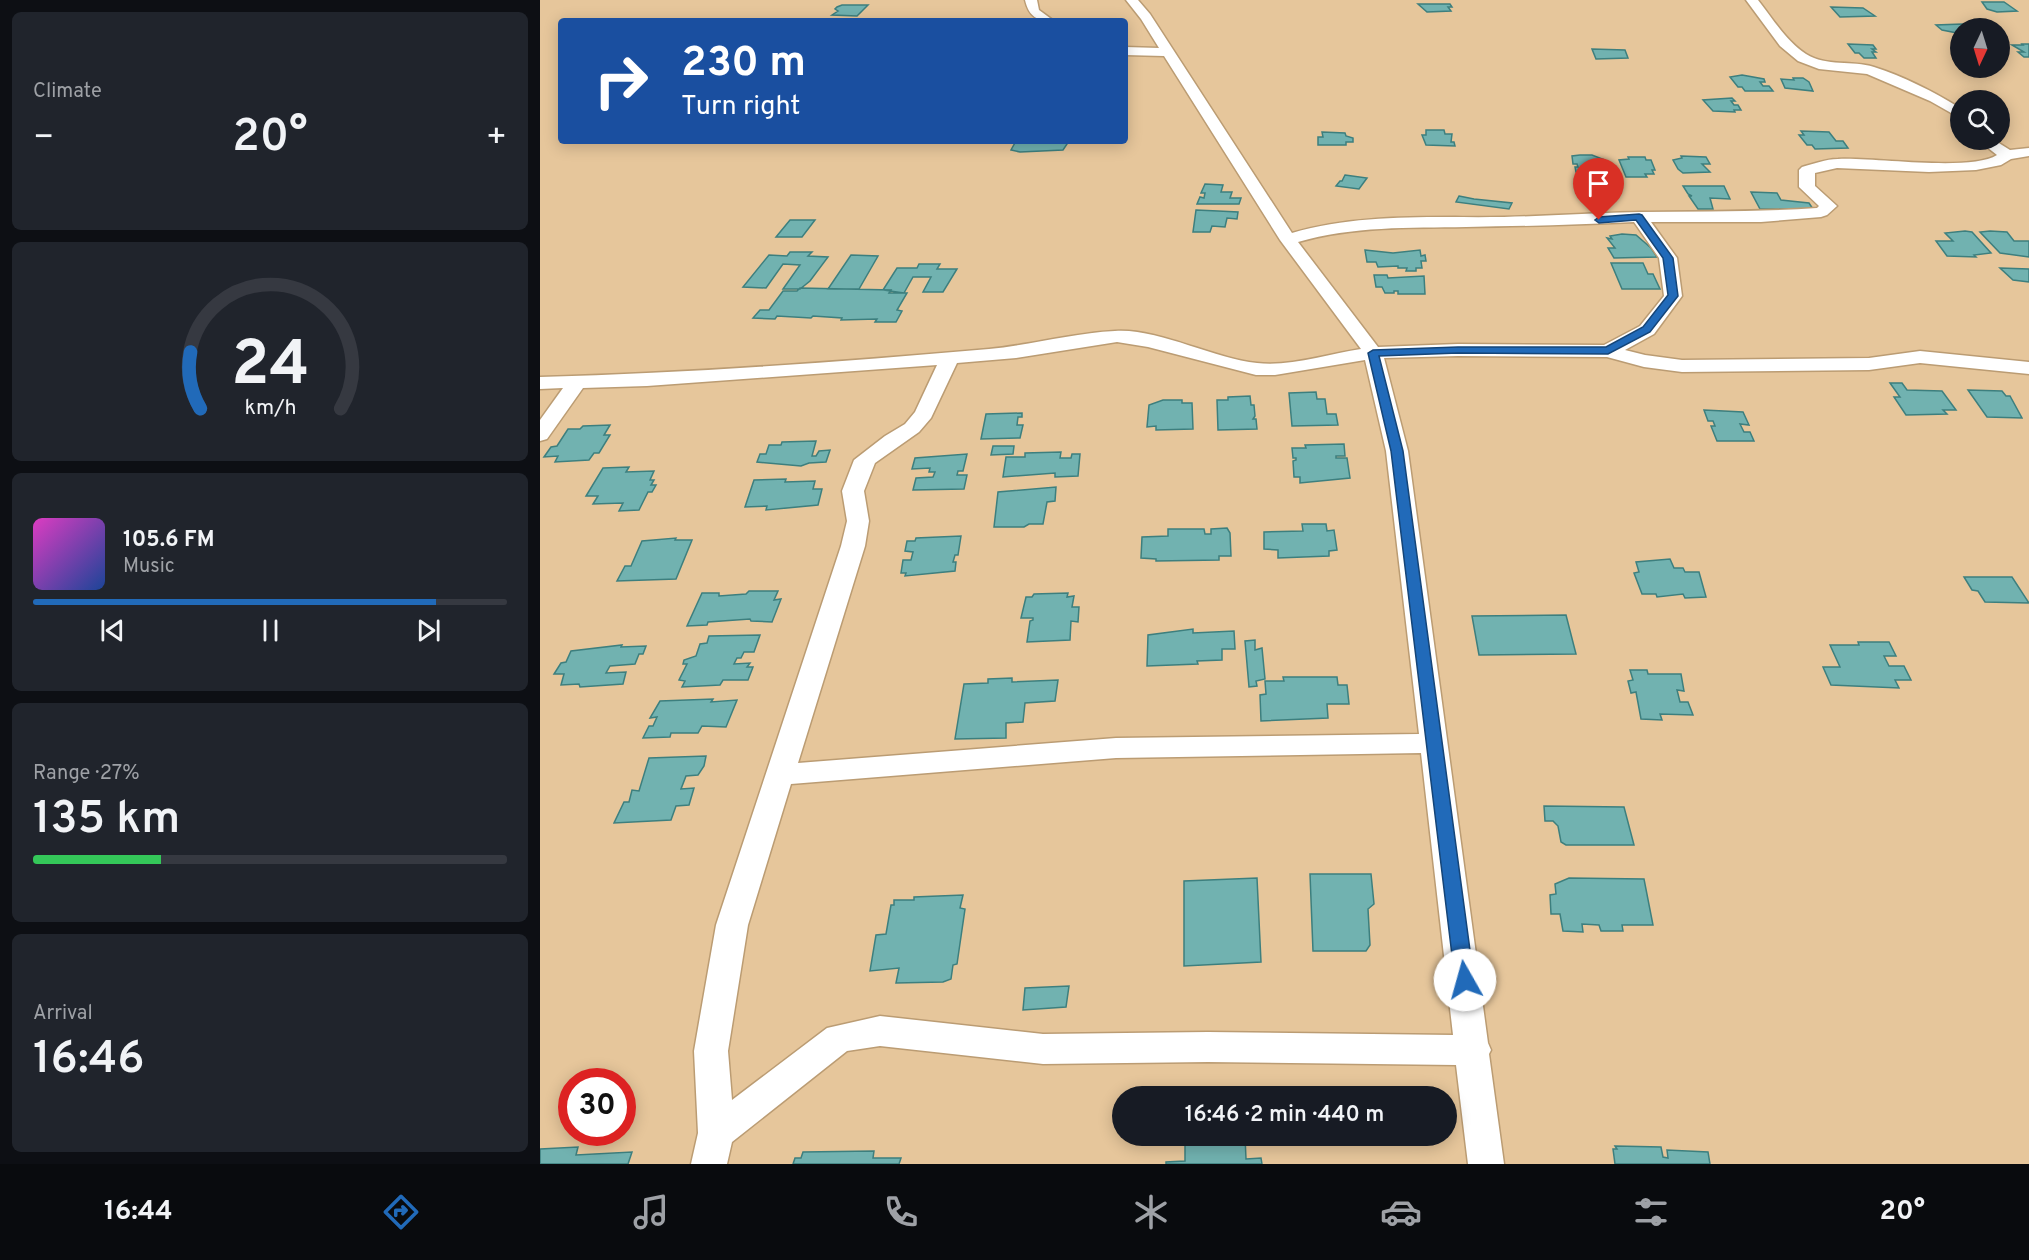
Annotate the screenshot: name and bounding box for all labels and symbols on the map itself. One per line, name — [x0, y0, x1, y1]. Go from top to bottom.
north arrow — [1950, 18, 2010, 78]
pin — [1573, 158, 1624, 220]
position arrow — [1433, 948, 1497, 1012]
speed limit sign: 30 — [558, 1068, 636, 1146]

